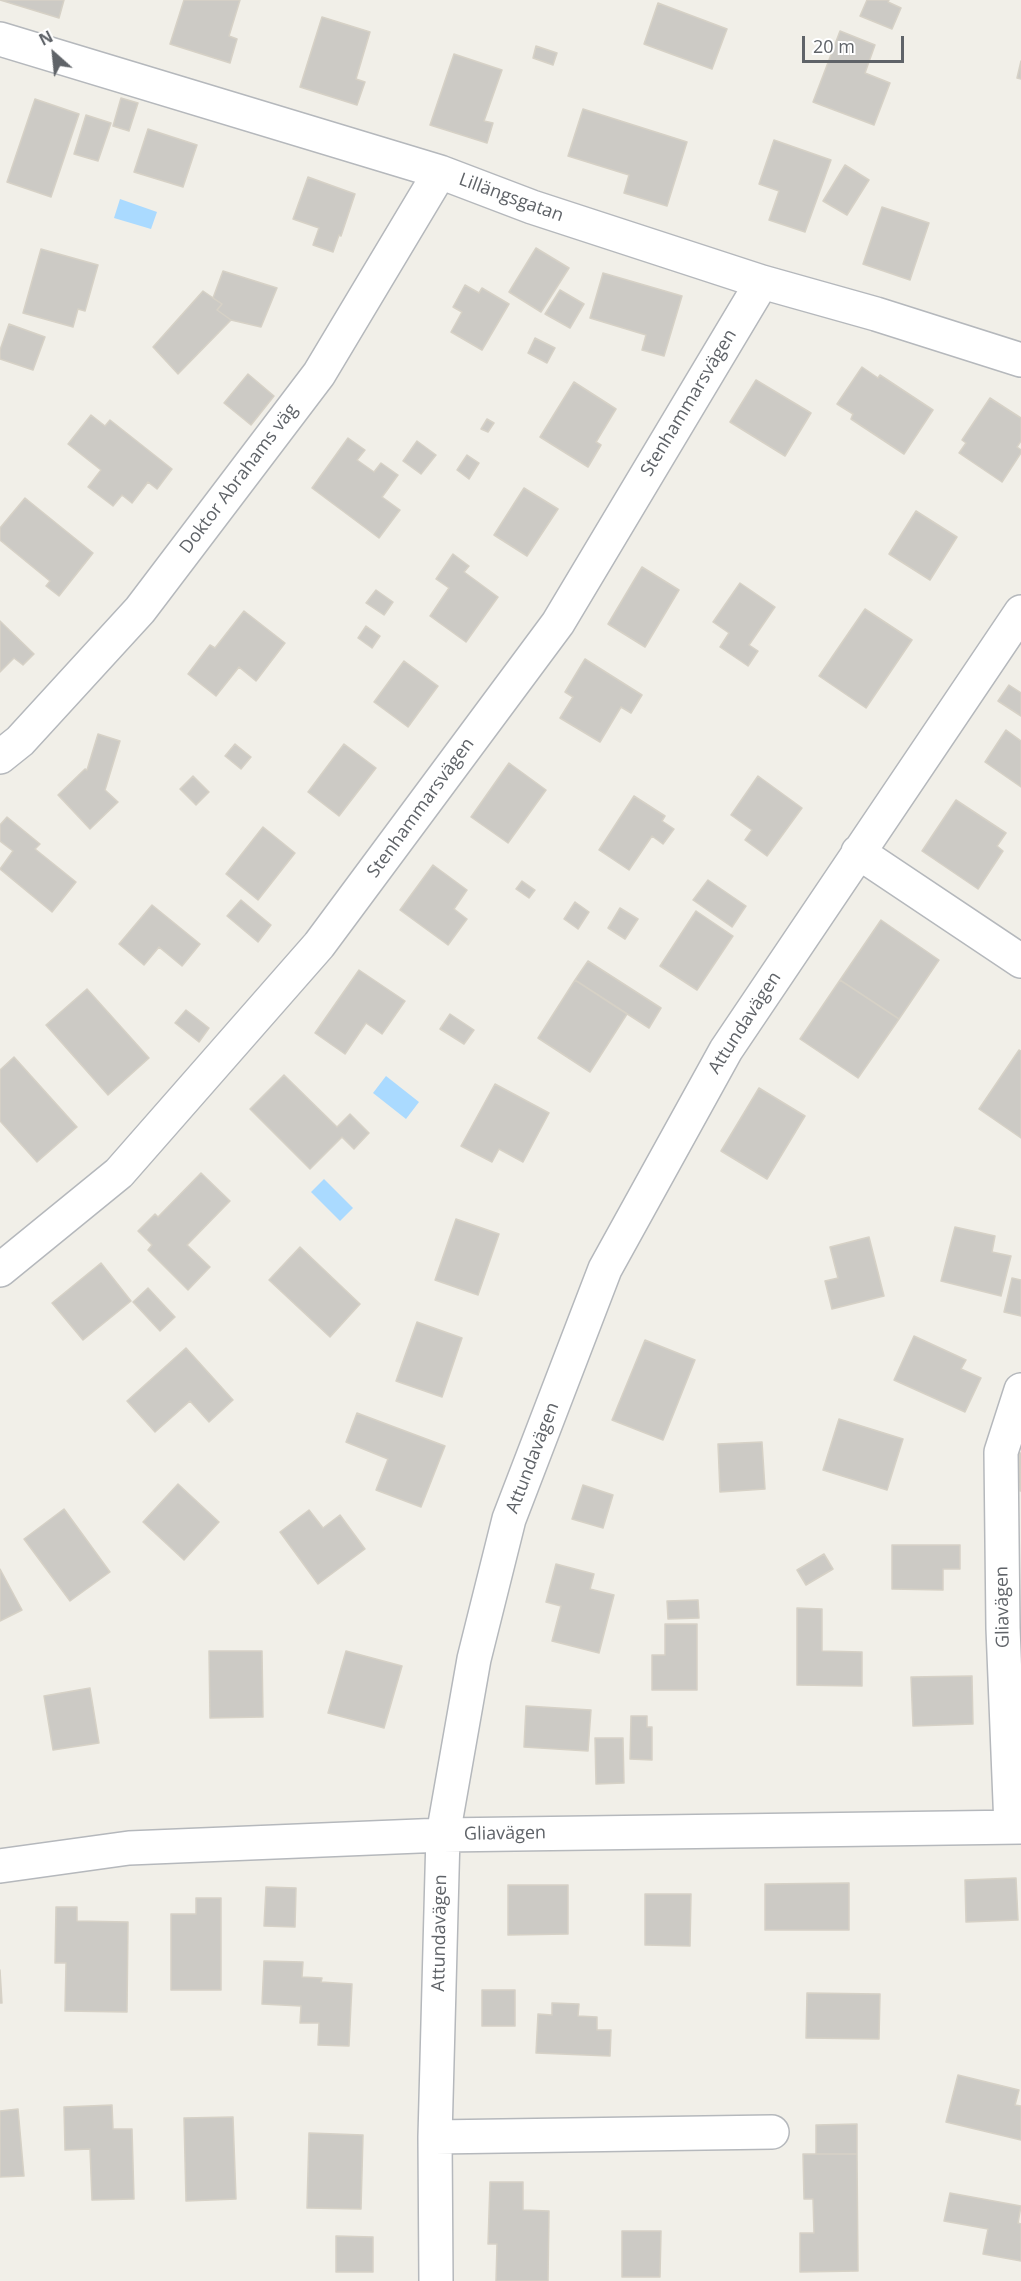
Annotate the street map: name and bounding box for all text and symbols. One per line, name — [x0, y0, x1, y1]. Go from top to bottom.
north arrow — [24, 24, 84, 84]
scale bar — [805, 24, 907, 62]
text: N — [35, 25, 57, 51]
text: 20 m — [813, 34, 855, 58]
street label: Lillängsgatan — [456, 169, 566, 227]
street label: Stenhammarsvägen — [637, 326, 741, 480]
street label: Doktor Abrahams väg — [176, 400, 302, 558]
street label: Stenhammarsvägen — [363, 734, 479, 882]
street label: Attundavägen — [704, 968, 786, 1078]
street label: Attundavägen — [502, 1399, 564, 1517]
street label: Gliavägen — [991, 1566, 1015, 1648]
street label: Gliavägen — [464, 1822, 546, 1846]
street label: Attundavägen — [428, 1874, 452, 1992]

